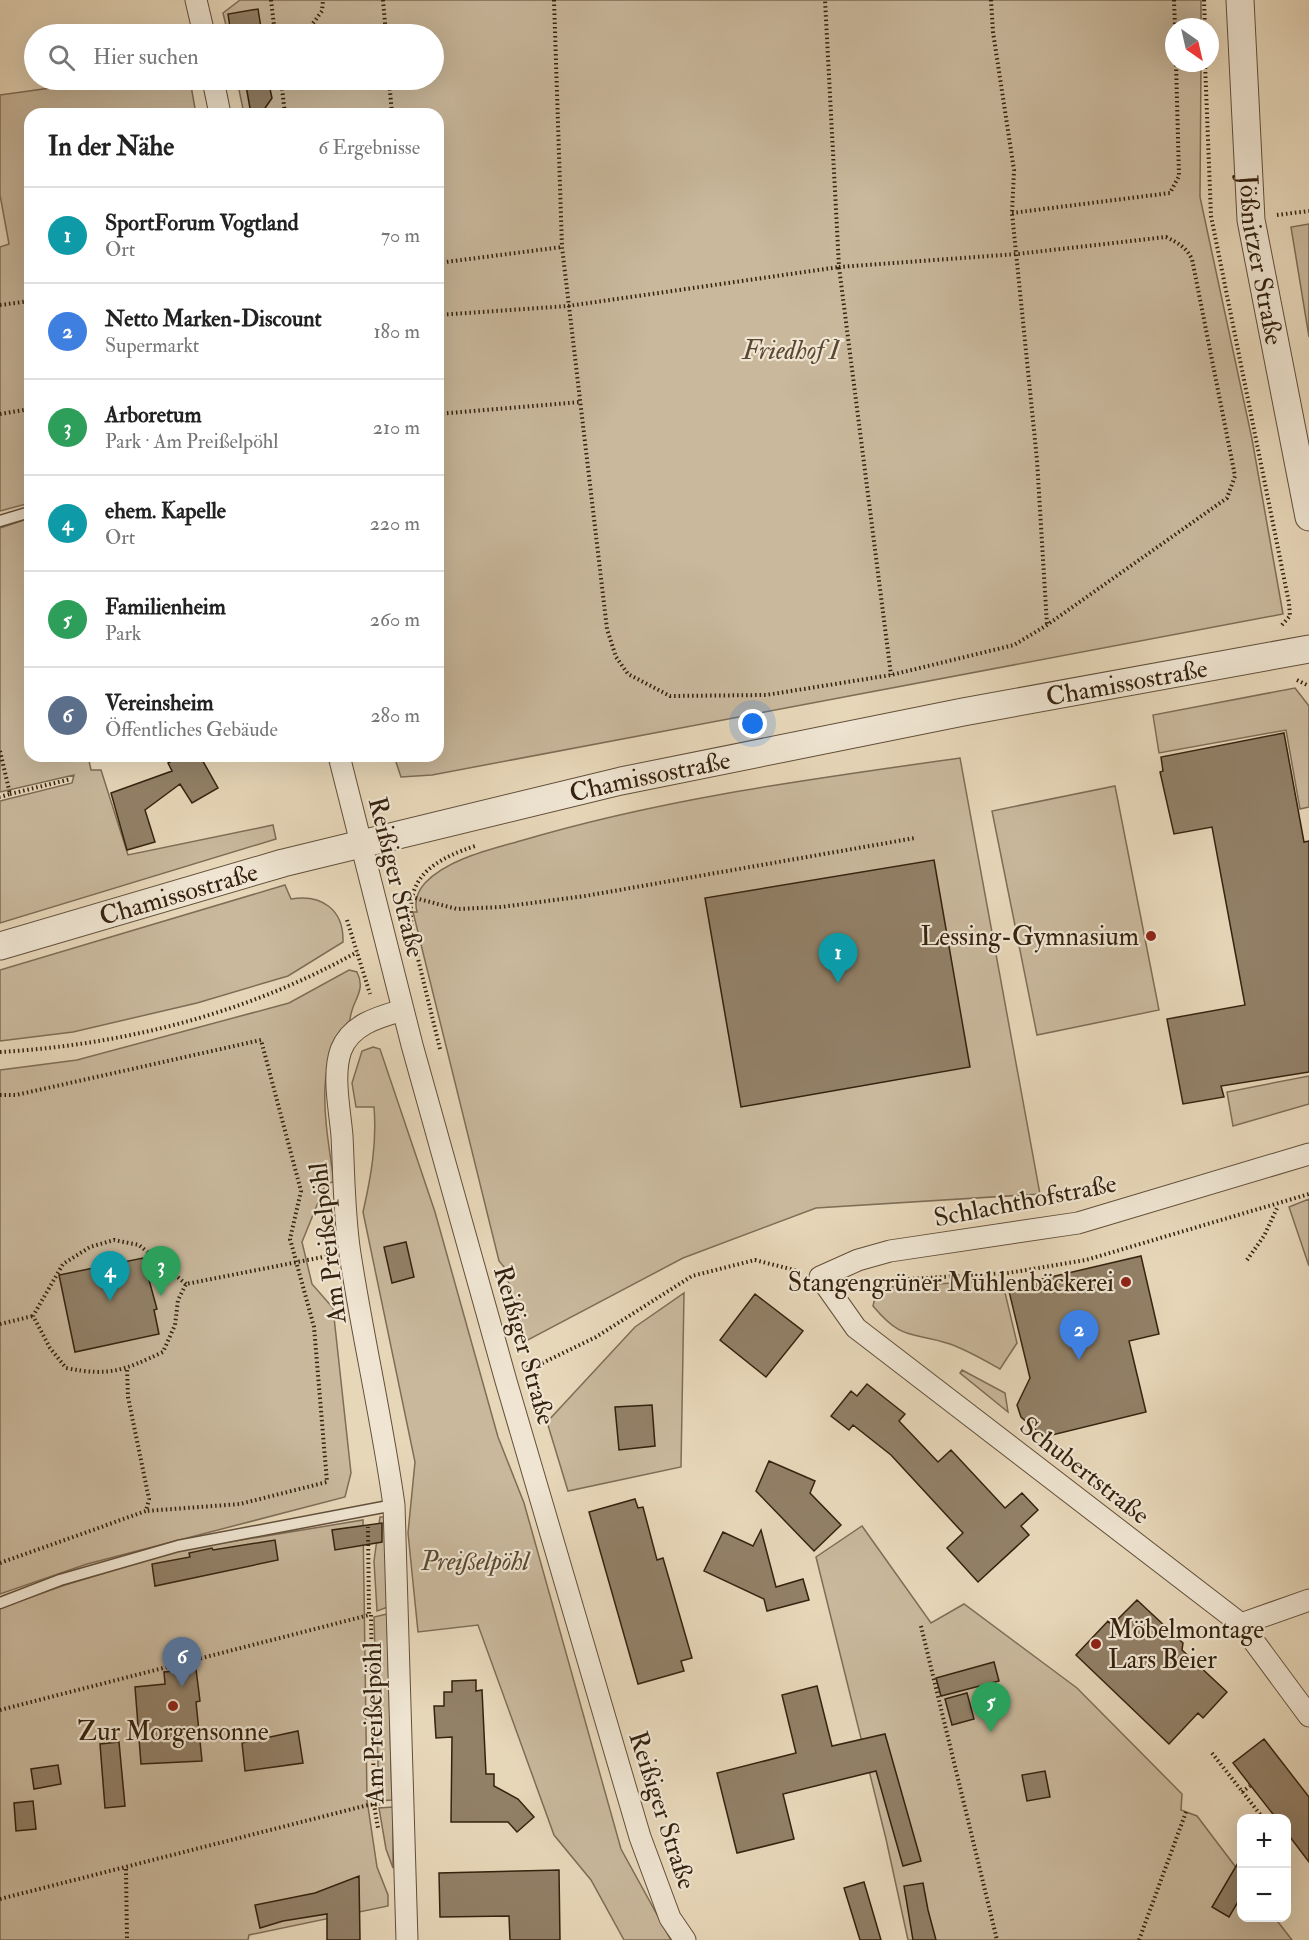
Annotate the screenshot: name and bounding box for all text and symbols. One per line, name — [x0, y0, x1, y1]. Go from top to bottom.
north arrow — [1165, 18, 1219, 72]
search box — [24, 24, 444, 90]
icon: search — [45, 41, 78, 74]
text: Hier suchen — [93, 43, 199, 71]
text: In der Nähe — [48, 131, 174, 163]
text: 6 Ergebnisse — [318, 135, 420, 160]
street label: Jößnitzer Straße — [1232, 173, 1290, 348]
text: SportForum Vogtland — [105, 209, 299, 237]
text: 1 — [64, 223, 71, 248]
text: 70 m — [381, 223, 420, 248]
text: Ort — [105, 237, 135, 262]
text: Netto Marken-Discount — [105, 305, 322, 333]
text: 2 — [62, 319, 73, 344]
text: 180 m — [373, 319, 420, 344]
text: Supermarkt — [105, 333, 199, 358]
park label: Friedhof I — [740, 335, 843, 367]
text: Arboretum — [105, 401, 201, 429]
text: 3 — [64, 415, 71, 440]
text: 210 m — [373, 415, 420, 440]
text: Park · Am Preißelpöhl — [105, 429, 278, 454]
text: ehem. Kapelle — [105, 497, 226, 525]
text: 4 — [62, 511, 73, 536]
text: 220 m — [370, 511, 420, 536]
text: Ort — [105, 525, 135, 550]
text: Familienheim — [105, 593, 226, 621]
text: 5 — [63, 607, 72, 632]
text: 260 m — [370, 607, 420, 632]
text: Park — [105, 621, 141, 646]
street label: Chamissostraße — [1044, 653, 1210, 714]
text: Vereinsheim — [105, 689, 214, 717]
text: 6 — [62, 703, 73, 728]
text: 280 m — [370, 703, 420, 728]
your location — [738, 709, 767, 738]
text: Öffentliches Gebäude — [105, 717, 278, 742]
street label: Chamissostraße — [566, 744, 733, 810]
street label: Reißiger Straße — [361, 794, 431, 961]
street label: Chamissostraße — [96, 856, 262, 933]
place label: Lessing-Gymnasium — [920, 921, 1139, 953]
marker: Lessing-Gymnasium — [1144, 929, 1158, 943]
pin: 1 — [818, 934, 858, 983]
street label: Am Preißelpöhl — [302, 1160, 355, 1326]
street label: Schlachthofstraße — [931, 1168, 1119, 1234]
pin: 3 — [142, 1246, 180, 1296]
pin: 4 — [90, 1252, 130, 1301]
street label: Reißiger Straße — [486, 1262, 562, 1429]
place label: Stangengrüner Mühlenbäckerei — [788, 1267, 1114, 1299]
marker: Stangengrüner Mühlenbäckerei — [1119, 1275, 1133, 1289]
pin: 2 — [1060, 1310, 1098, 1360]
street label: Schubertstraße — [1013, 1410, 1156, 1532]
park label: Preißelpöhl — [420, 1546, 531, 1578]
place label: Möbelmontage Lars Beier — [1108, 1614, 1264, 1676]
marker: Möbelmontage Lars Beier — [1089, 1637, 1103, 1651]
pin: 6 — [162, 1638, 201, 1687]
street label: Am Preißelpöhl — [357, 1641, 392, 1805]
pin: 5 — [972, 1682, 1010, 1732]
marker: Zur Morgensonne — [166, 1699, 180, 1713]
place label: Zur Morgensonne — [77, 1716, 269, 1748]
street label: Reißiger Straße — [621, 1727, 703, 1893]
map controls — [1237, 1814, 1291, 1922]
button: + — [1237, 1814, 1291, 1868]
button: − — [1237, 1868, 1291, 1922]

